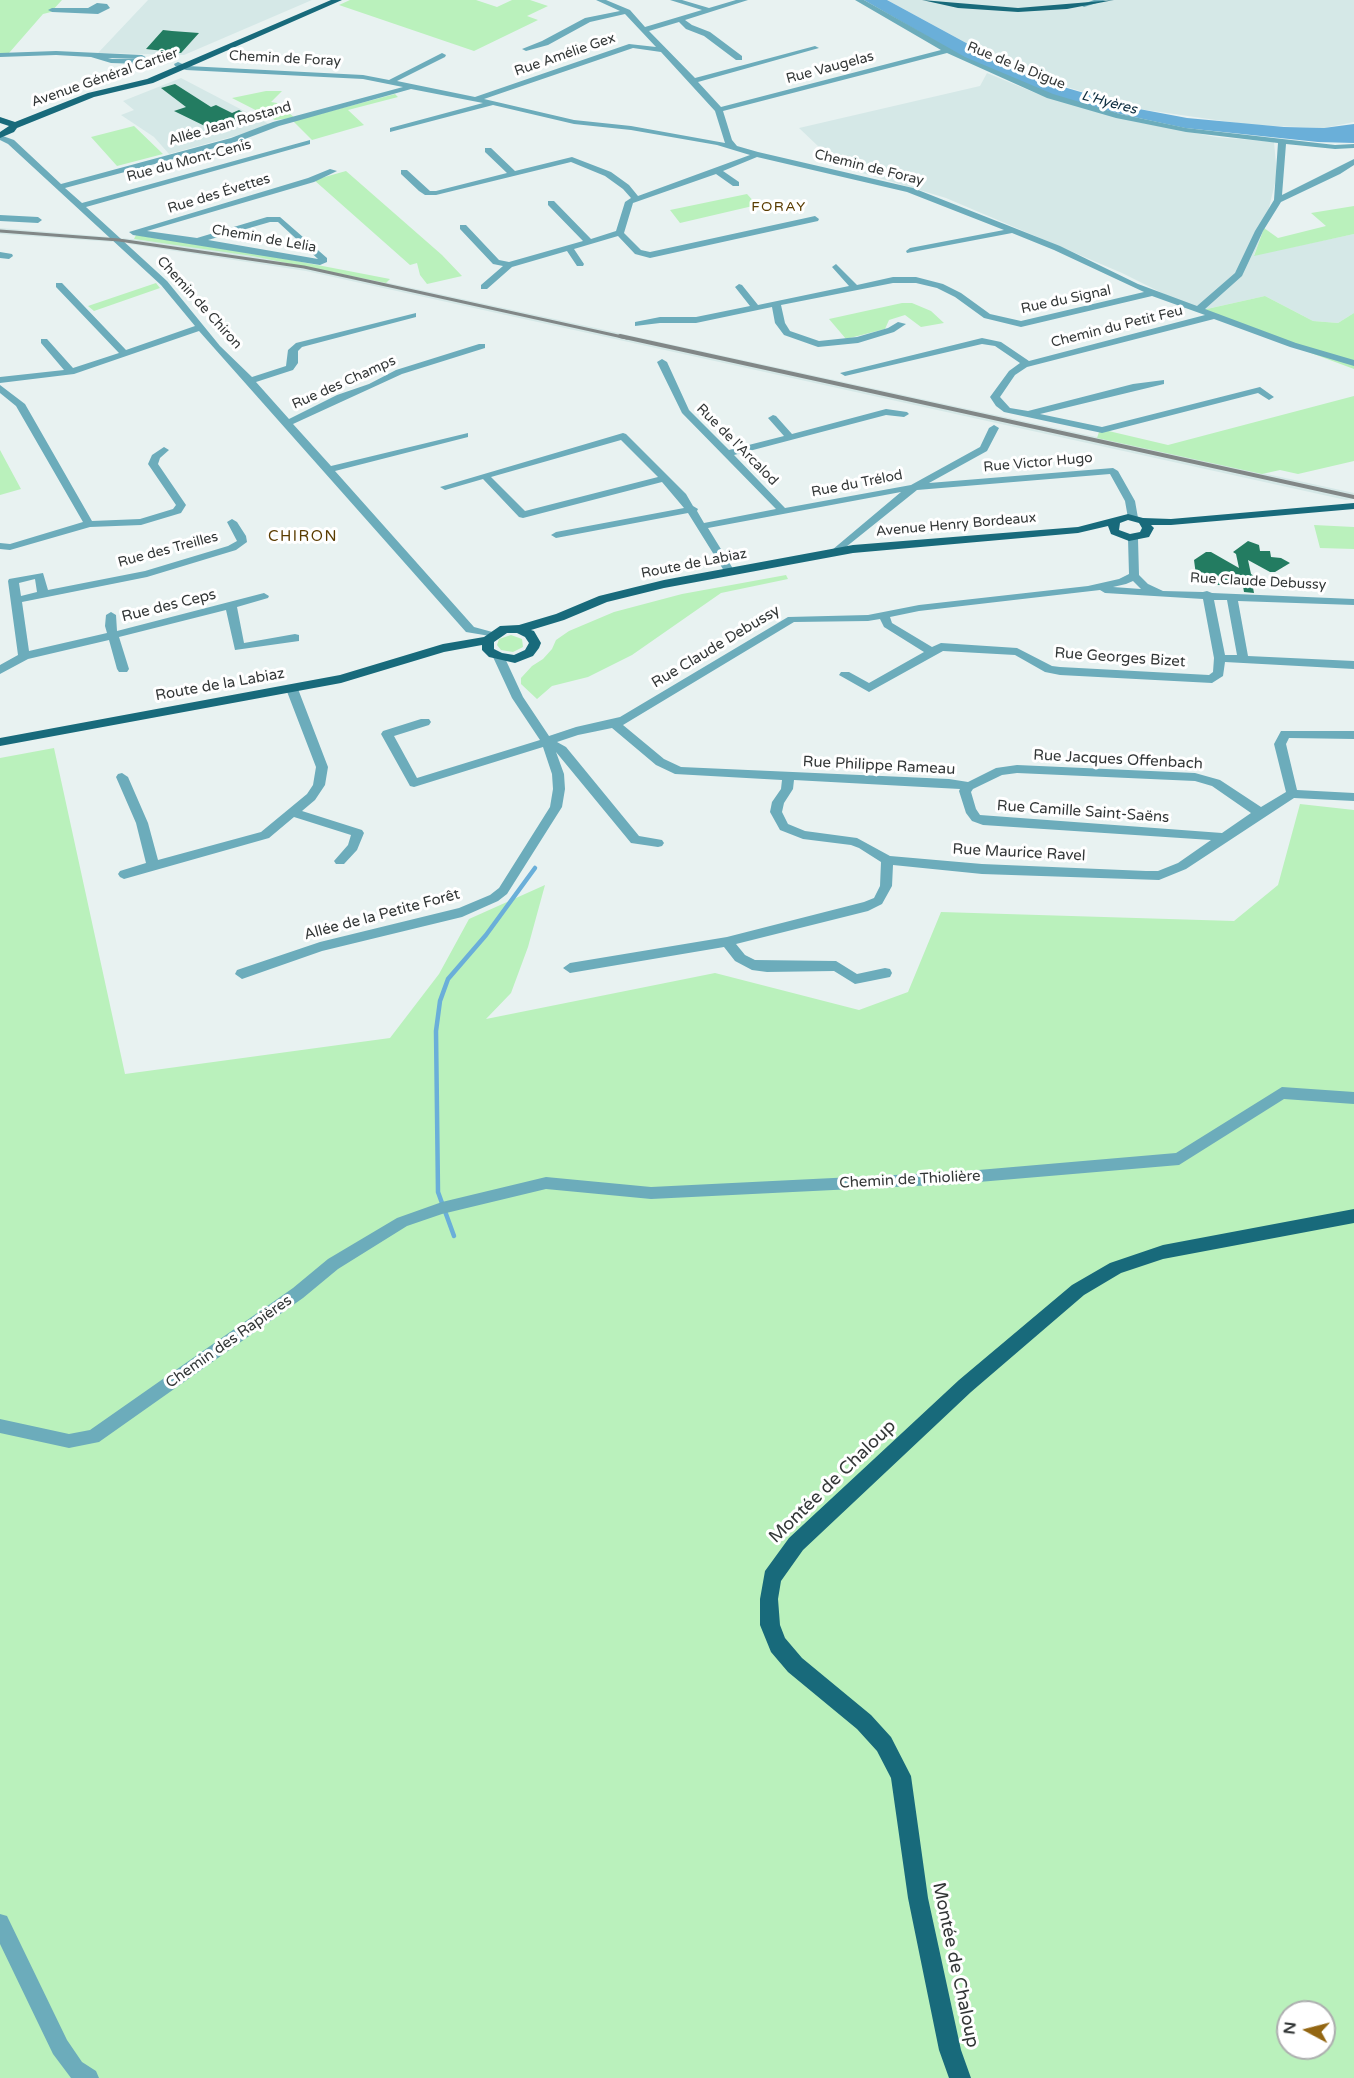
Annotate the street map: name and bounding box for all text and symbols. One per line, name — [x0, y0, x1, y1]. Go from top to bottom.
street label: Rue Amélie Gex — [512, 30, 618, 80]
street label: Rue de la Digue — [964, 39, 1068, 93]
street label: Avenue Général Cartier — [29, 45, 181, 111]
street label: Chemin de Foray — [229, 48, 341, 70]
street label: Rue Vaugelas — [784, 48, 876, 88]
water label: L'Hyères — [1079, 88, 1139, 118]
street label: Allée Jean Rostand — [167, 98, 293, 150]
street label: Rue du Mont-Cenis — [125, 136, 253, 186]
street label: Chemin de Foray — [813, 146, 925, 190]
street label: Rue des Évettes — [166, 170, 272, 218]
district label: FORAY — [751, 199, 807, 215]
street label: Chemin de Lelia — [210, 222, 318, 256]
street label: Chemin de Chiron — [153, 253, 245, 353]
street label: Rue du Signal — [1019, 282, 1113, 318]
street label: Chemin du Petit Feu — [1049, 303, 1185, 351]
street label: Rue des Champs — [290, 353, 398, 413]
street label: Rue de l'Arcalod — [693, 401, 781, 489]
street label: Rue Victor Hugo — [983, 450, 1093, 476]
street label: Rue du Trélod — [810, 467, 904, 501]
street label: Avenue Henry Bordeaux — [875, 510, 1037, 540]
district label: CHIRON — [268, 528, 338, 546]
street label: Rue des Treilles — [116, 529, 220, 571]
street label: Route de Labiaz — [640, 546, 748, 582]
street label: Rue Claude Debussy — [1189, 570, 1327, 594]
street label: Rue des Ceps — [120, 586, 218, 626]
street label: Rue Claude Debussy — [649, 602, 783, 692]
street label: Rue Georges Bizet — [1054, 644, 1186, 672]
street label: Route de la Labiaz — [154, 665, 286, 705]
street label: Rue Jacques Offenbach — [1033, 747, 1203, 773]
street label: Rue Philippe Rameau — [802, 753, 956, 779]
street label: Rue Camille Saint-Saëns — [996, 797, 1170, 827]
street label: Rue Maurice Ravel — [952, 841, 1086, 865]
street label: Allée de la Petite Forêt — [302, 886, 462, 944]
street label: Chemin de Thiolière — [839, 1167, 981, 1193]
street label: Chemin des Rapières — [163, 1292, 295, 1392]
street label: Montée de Chaloup — [765, 1416, 901, 1548]
street label: Montée de Chaloup — [927, 1880, 983, 2050]
north arrow — [1276, 2000, 1336, 2060]
text: N — [1279, 2020, 1301, 2036]

